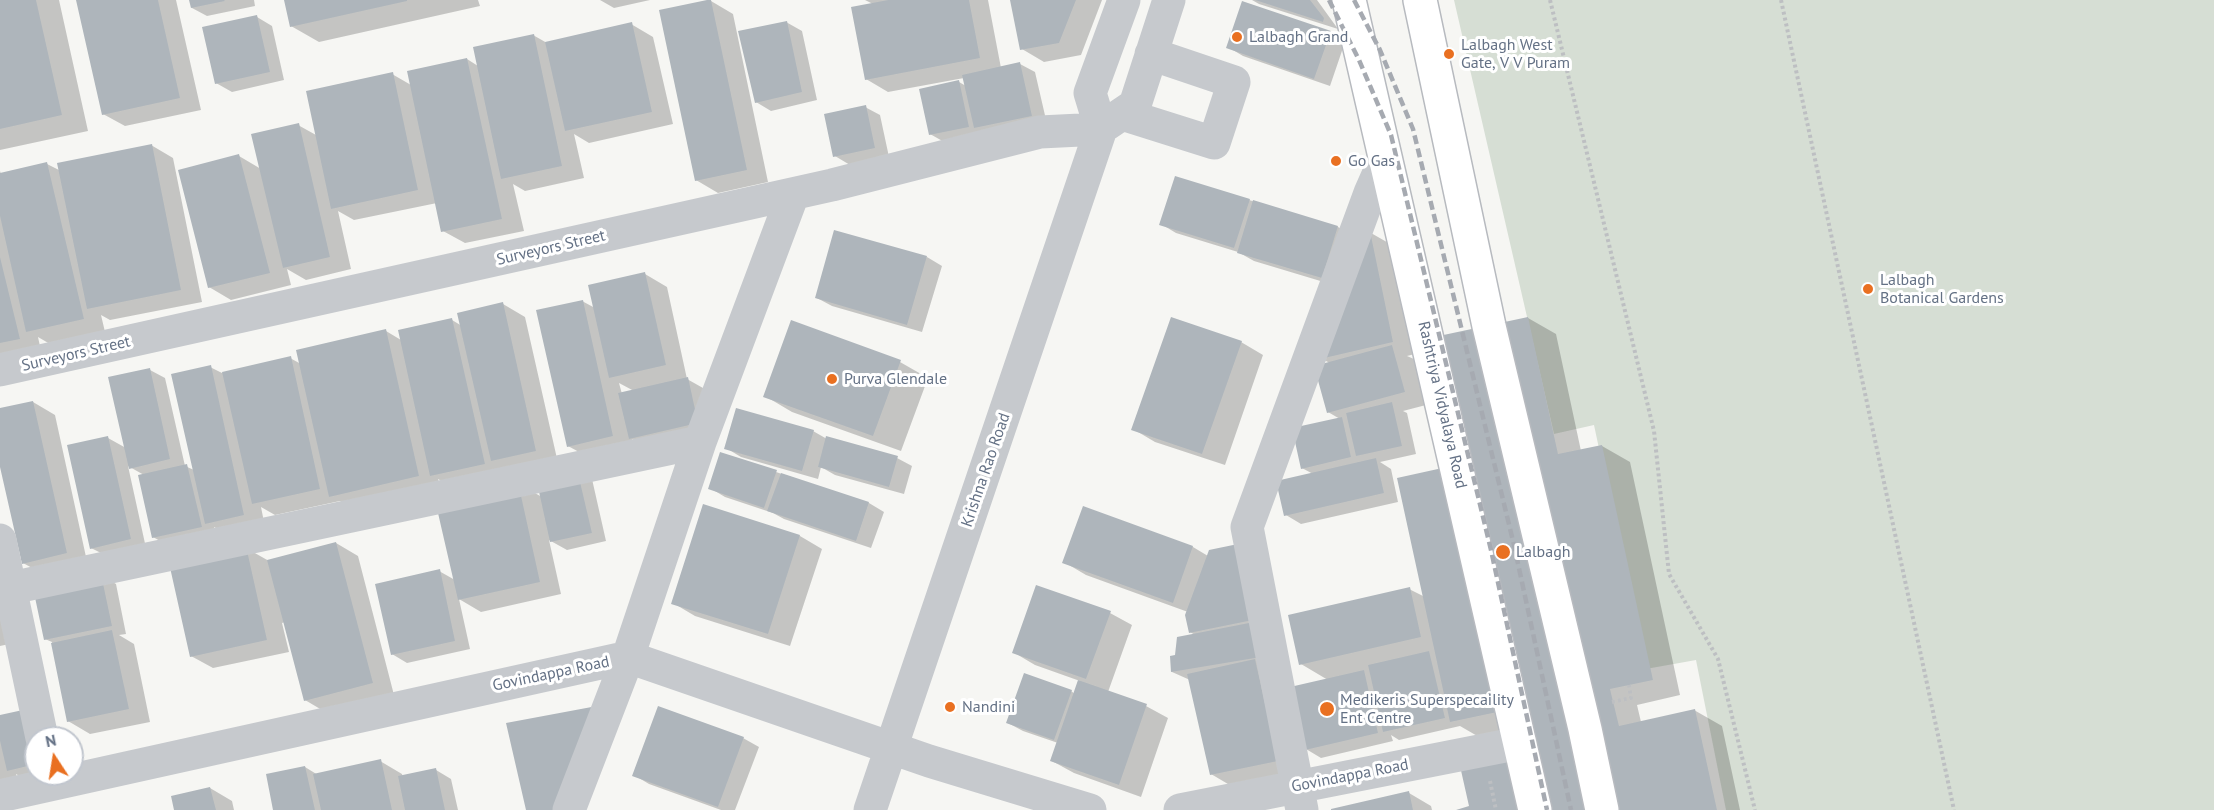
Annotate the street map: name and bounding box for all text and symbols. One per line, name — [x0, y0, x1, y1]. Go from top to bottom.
place label: Lalbagh Grand — [1249, 27, 1348, 47]
marker: Lalbagh Grand — [1230, 30, 1244, 44]
place label: Lalbagh West Gate, V V Puram — [1461, 35, 1570, 73]
marker: Lalbagh West Gate, V V Puram — [1442, 47, 1456, 61]
place label: Go Gas — [1348, 151, 1395, 171]
marker: Go Gas — [1329, 154, 1343, 168]
street label: Surveyors Street — [495, 226, 607, 270]
place label: Lalbagh Botanical Gardens — [1880, 270, 2004, 308]
marker: Lalbagh Botanical Gardens — [1861, 282, 1875, 296]
street label: Rashtriya Vidyalaya Road — [1413, 319, 1471, 491]
street label: Surveyors Street — [20, 332, 132, 376]
place label: Purva Glendale — [844, 369, 947, 389]
marker: Purva Glendale — [825, 372, 839, 386]
street label: Krishna Rao Road — [957, 410, 1015, 530]
place label: Lalbagh — [1516, 542, 1570, 562]
marker: Lalbagh — [1494, 543, 1512, 561]
street label: Govindappa Road — [491, 652, 611, 696]
place label: Medikeris Superspecaility Ent Centre — [1340, 690, 1514, 728]
place label: Nandini — [962, 697, 1015, 717]
marker: Nandini — [943, 700, 957, 714]
marker: Medikeris Superspecaility Ent Centre — [1318, 700, 1336, 718]
north arrow — [24, 726, 84, 786]
text: N — [43, 729, 58, 751]
street label: Govindappa Road — [1290, 755, 1410, 797]

